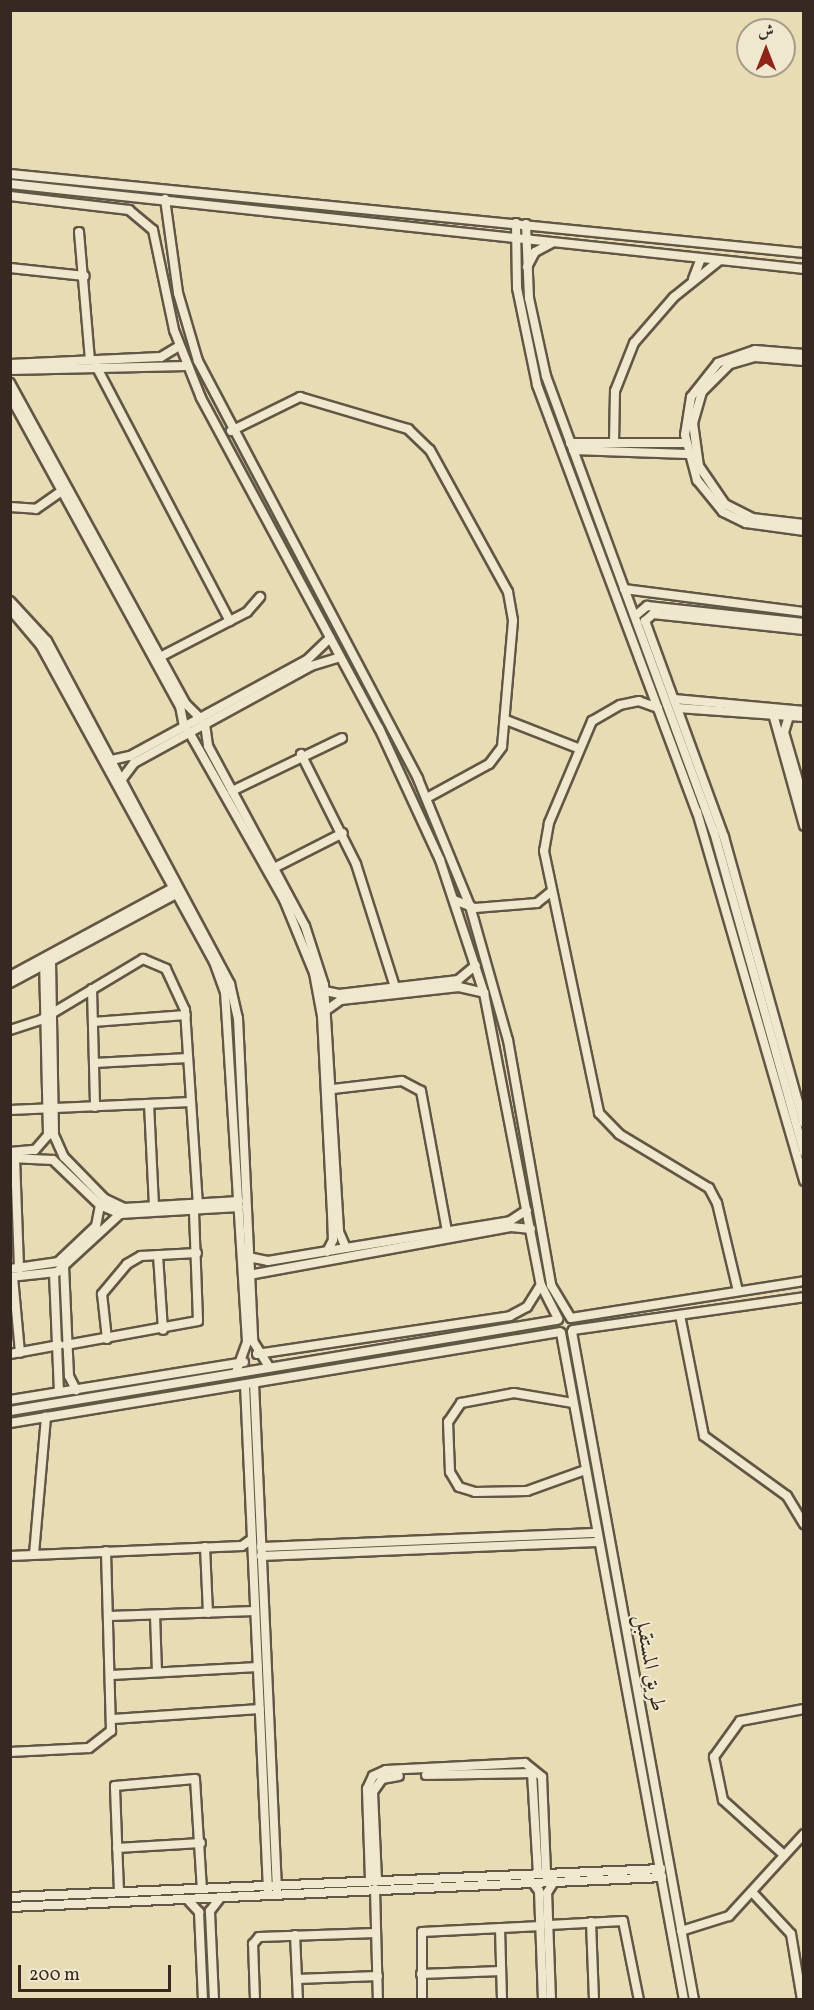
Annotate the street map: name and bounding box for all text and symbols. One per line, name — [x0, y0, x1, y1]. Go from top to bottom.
north arrow — [736, 18, 796, 78]
text: ش — [758, 21, 774, 43]
street label: طريق المستقبل — [628, 1612, 670, 1714]
scale bar — [21, 1953, 174, 1991]
text: 200 m — [29, 1963, 80, 1988]

